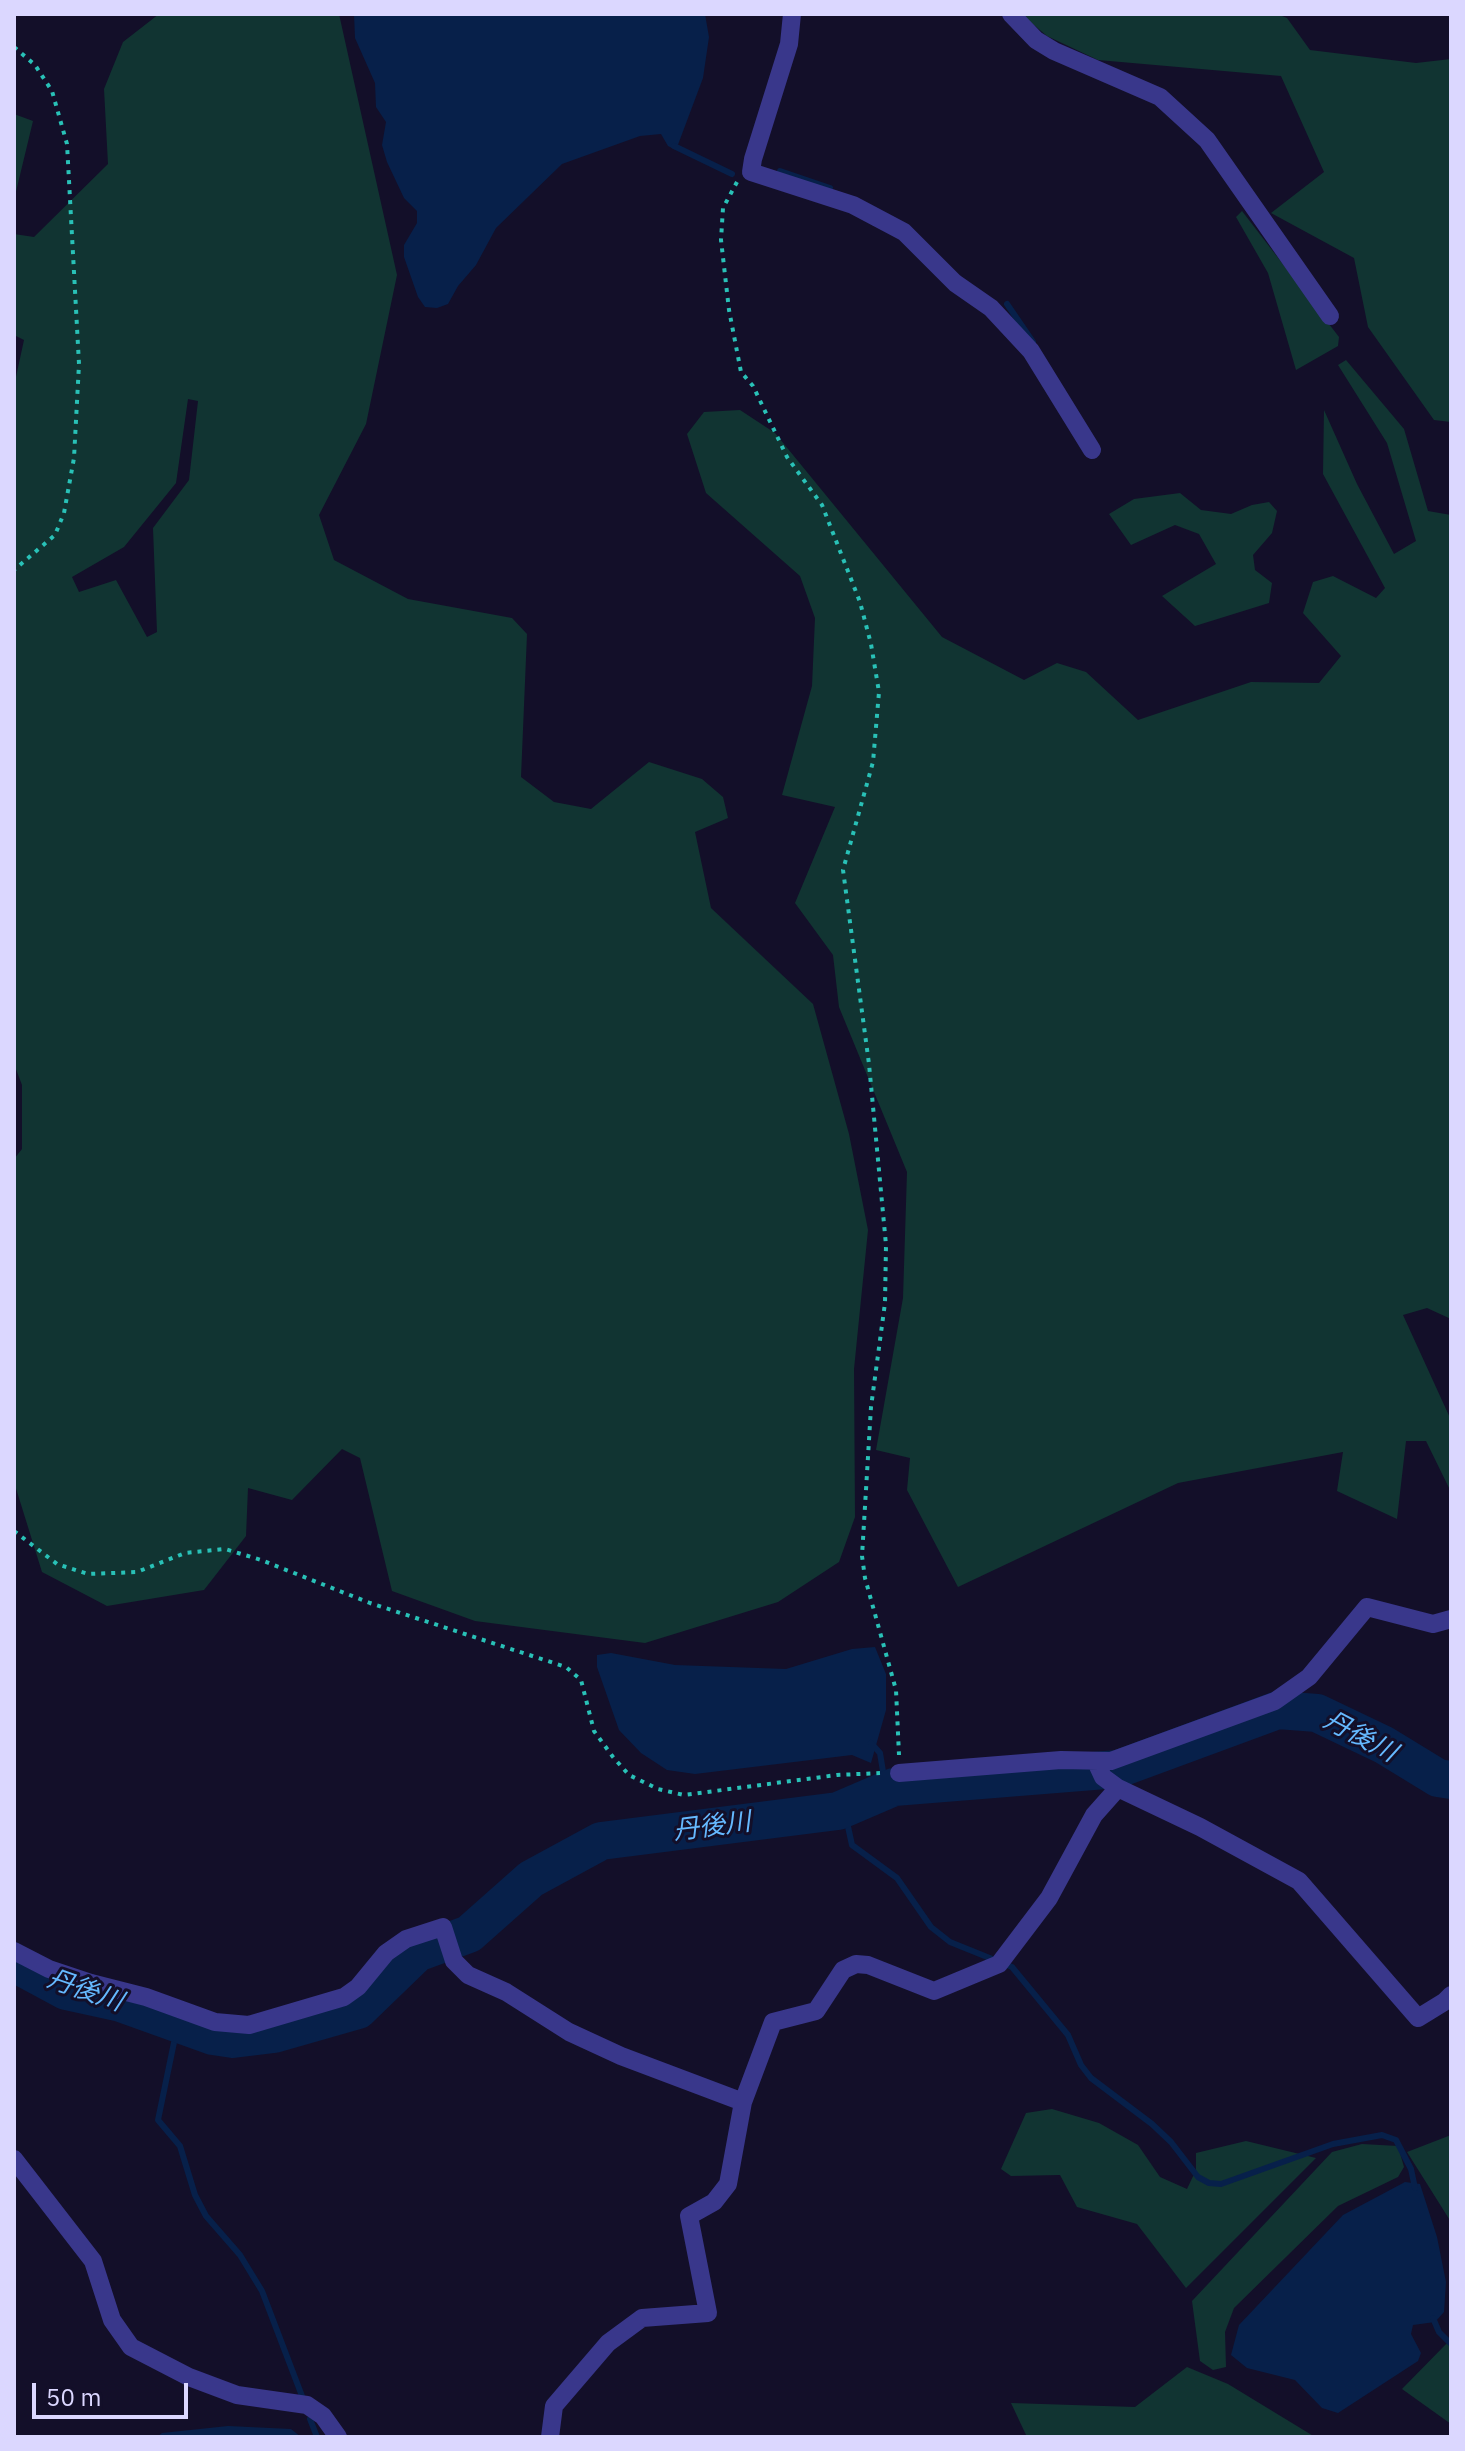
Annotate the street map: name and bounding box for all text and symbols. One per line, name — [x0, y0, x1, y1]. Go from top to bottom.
water label: 丹後川 — [1318, 1705, 1402, 1769]
water label: 丹後川 — [671, 1807, 753, 1847]
water label: 丹後川 — [43, 1964, 127, 2018]
scale bar — [36, 2367, 192, 2417]
text: 50 m — [46, 2381, 101, 2413]

